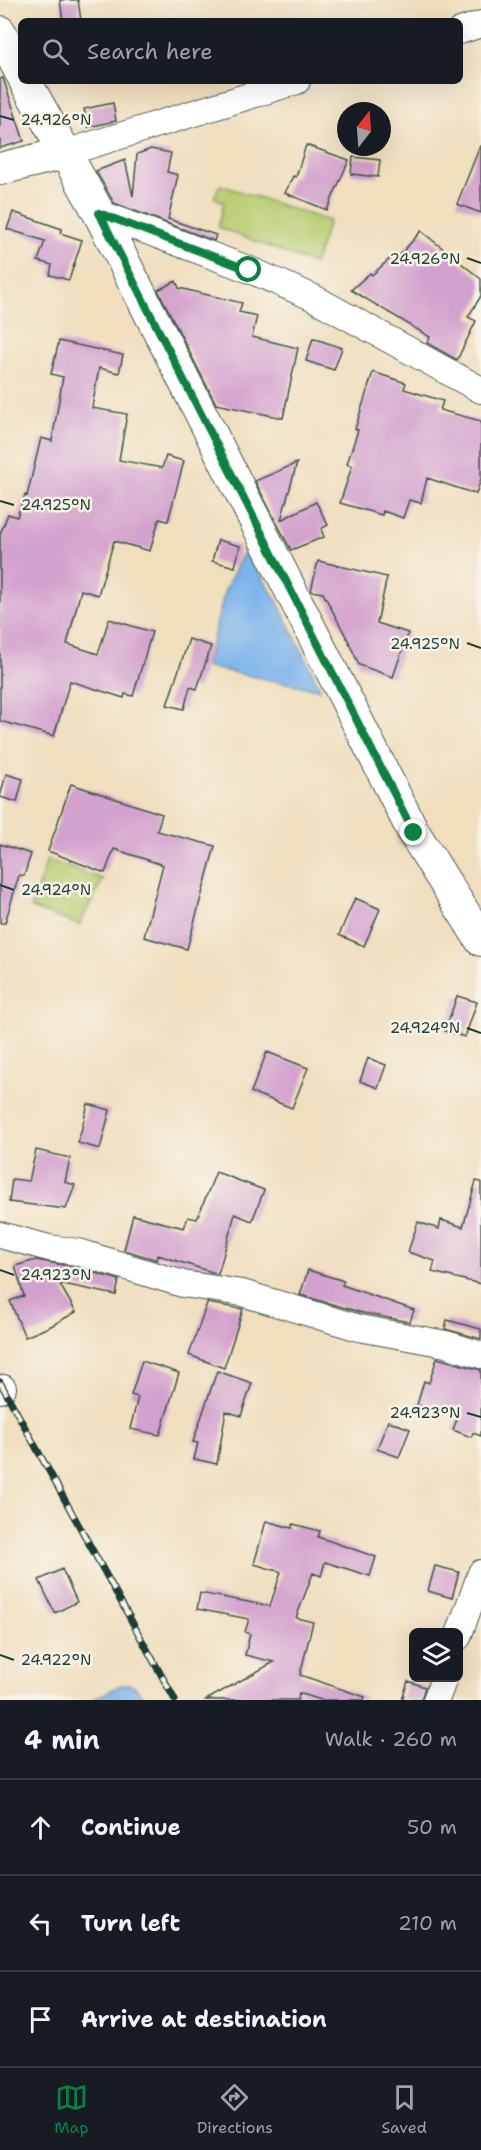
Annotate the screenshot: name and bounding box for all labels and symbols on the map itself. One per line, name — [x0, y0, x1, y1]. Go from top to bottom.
north arrow — [337, 102, 391, 156]
text: 24.926°N — [21, 110, 91, 130]
text: 24.926°N — [390, 249, 460, 269]
route start — [235, 256, 261, 282]
text: 24.925°N — [21, 495, 91, 515]
text: 24.925°N — [390, 634, 460, 654]
route end — [400, 819, 426, 845]
text: 24.924°N — [21, 880, 91, 900]
text: 24.924°N — [390, 1018, 460, 1038]
text: 24.923°N — [21, 1265, 91, 1285]
text: 24.923°N — [390, 1403, 460, 1423]
text: 24.922°N — [21, 1650, 91, 1670]

